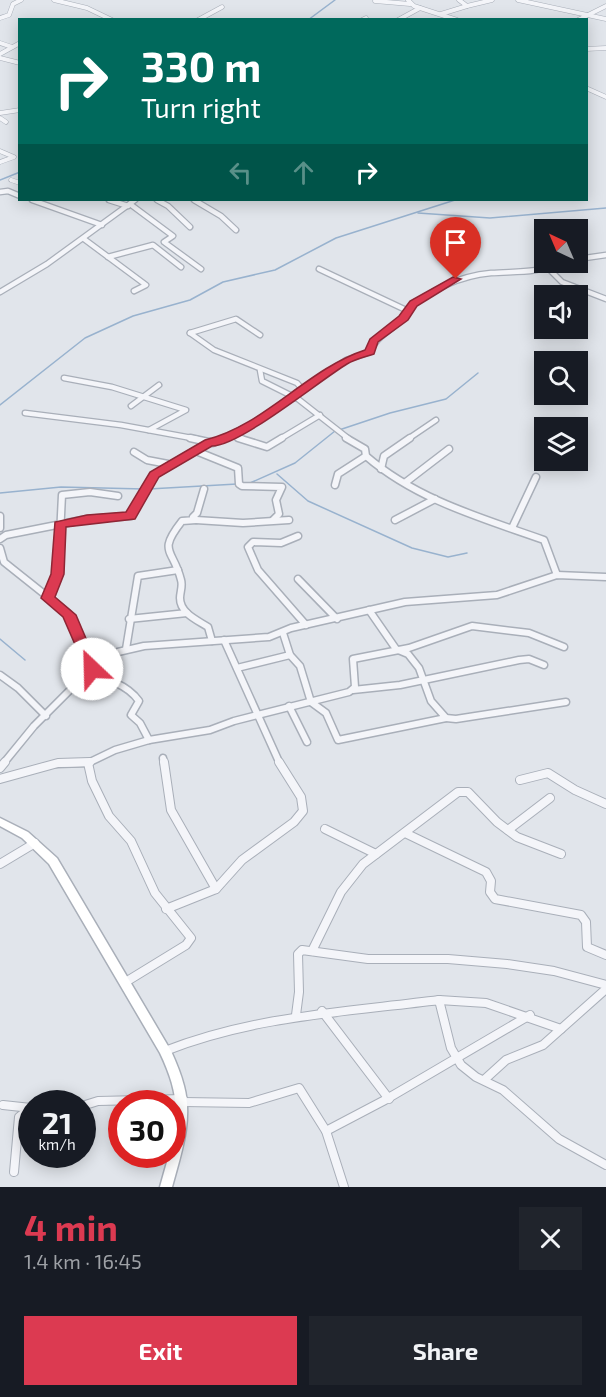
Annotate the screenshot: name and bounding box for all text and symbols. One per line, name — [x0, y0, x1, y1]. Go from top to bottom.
text: 330 m — [141, 40, 261, 90]
icon: right — [42, 42, 120, 120]
text: Turn right — [141, 91, 261, 123]
icon: left — [224, 156, 257, 189]
icon: ahead — [287, 156, 320, 189]
icon: right — [350, 156, 383, 189]
pin — [430, 217, 481, 279]
north arrow — [534, 219, 588, 273]
map controls — [534, 219, 588, 471]
icon: arrive — [439, 226, 472, 259]
button: sound — [534, 285, 588, 339]
button: search — [534, 351, 588, 405]
button: layers — [534, 417, 588, 471]
position arrow — [60, 637, 124, 701]
speed limit sign: 30 — [108, 1090, 186, 1168]
text: 21 — [42, 1104, 72, 1140]
text: km/h — [38, 1135, 76, 1153]
text: 4 min — [24, 1205, 118, 1248]
button: close — [519, 1207, 582, 1270]
text: 1.4 km · 16:45 — [24, 1249, 142, 1273]
button: Exit — [24, 1316, 297, 1385]
button: Share — [309, 1316, 582, 1385]

